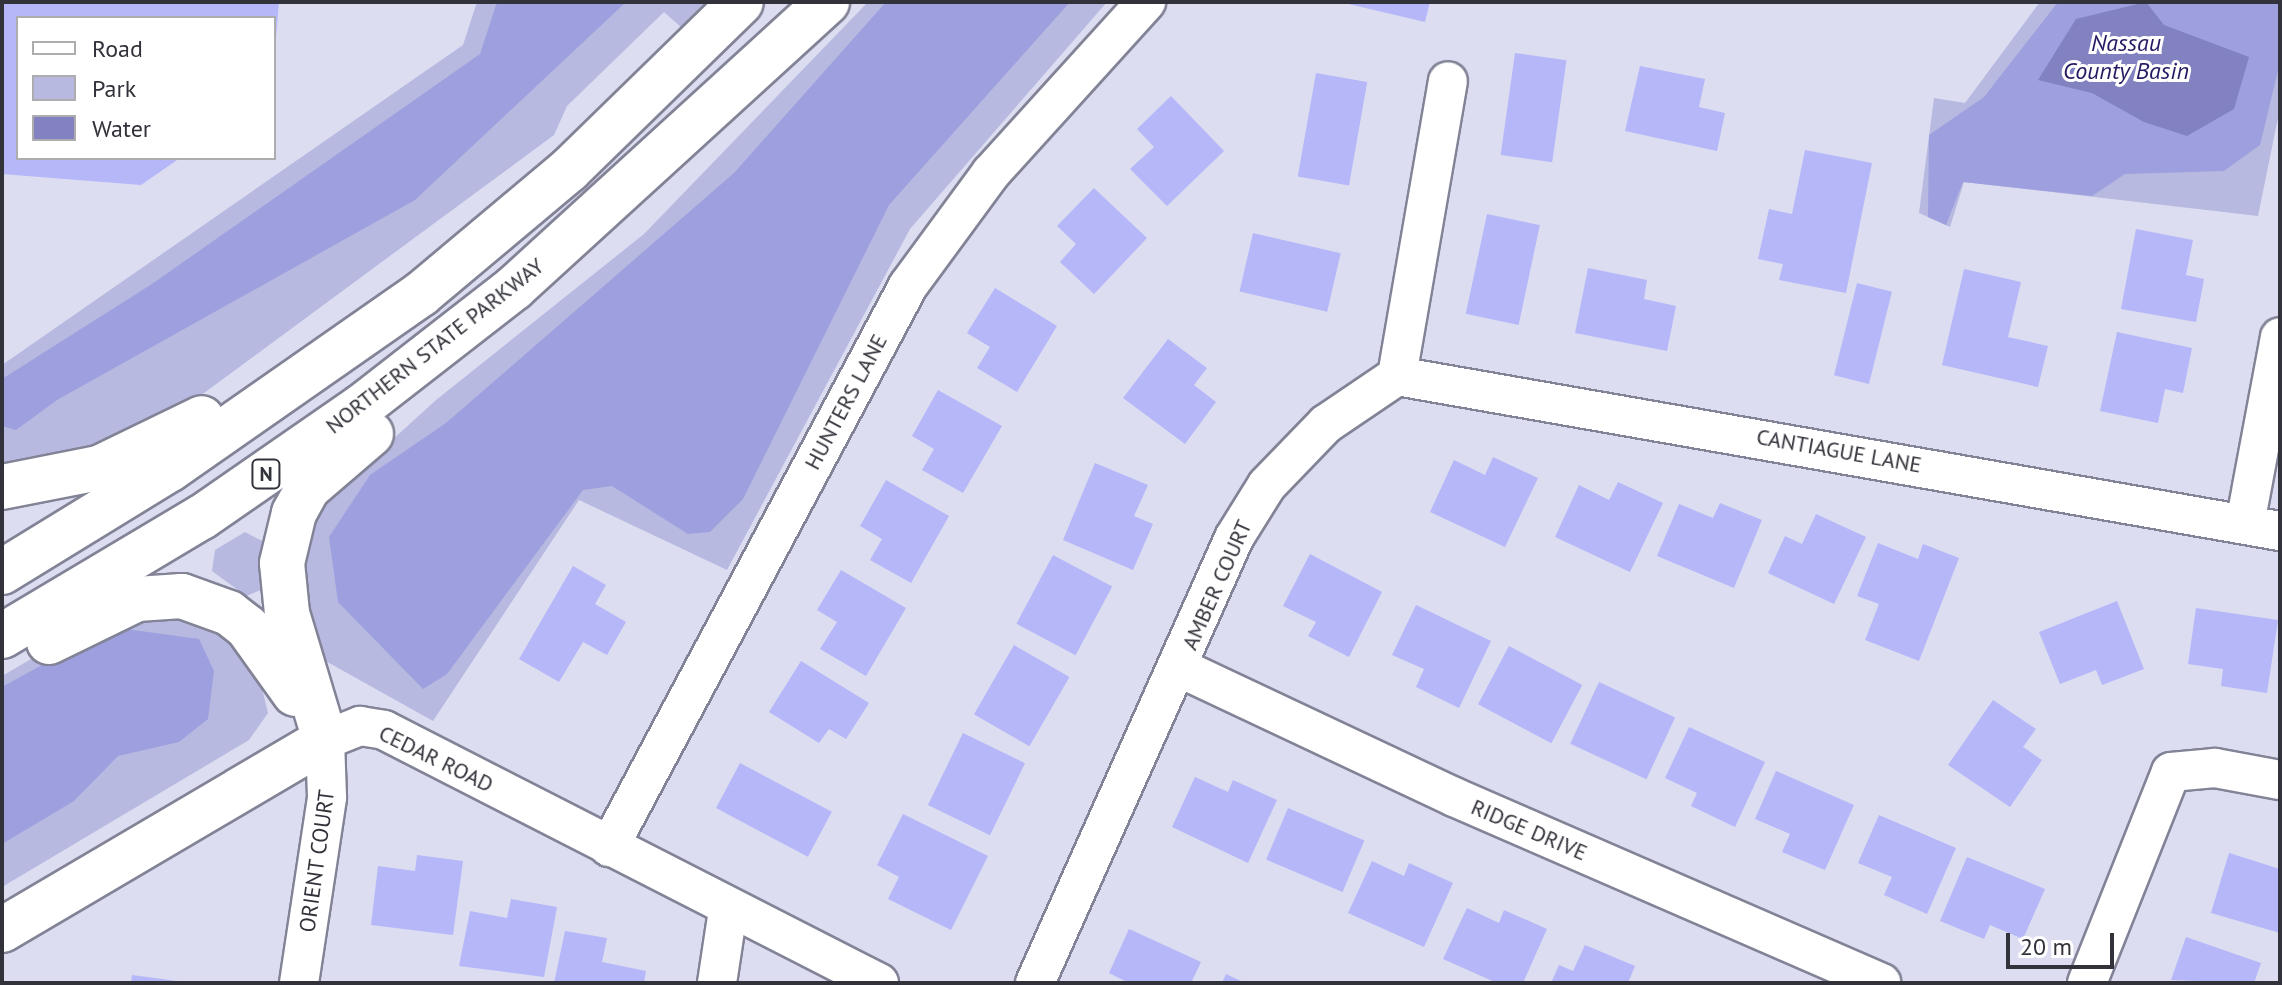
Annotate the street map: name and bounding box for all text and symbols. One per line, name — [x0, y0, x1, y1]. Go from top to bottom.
legend — [16, 16, 276, 160]
water label: Nassau County Basin — [2063, 29, 2189, 85]
text: Road — [92, 33, 143, 64]
text: Park — [92, 73, 136, 104]
text: Water — [92, 113, 151, 144]
street label: NORTHERN STATE PARKWAY — [321, 253, 549, 439]
street label: HUNTERS LANE — [799, 330, 893, 474]
street label: CANTIAGUE LANE — [1754, 424, 1924, 478]
road number: N — [250, 458, 282, 490]
street label: AMBER COURT — [1177, 516, 1257, 654]
street label: CEDAR ROAD — [375, 720, 497, 798]
street label: ORIENT COURT — [294, 788, 340, 934]
street label: RIDGE DRIVE — [1467, 794, 1591, 866]
scale bar — [2010, 917, 2118, 967]
text: 20 m — [2020, 931, 2072, 962]

